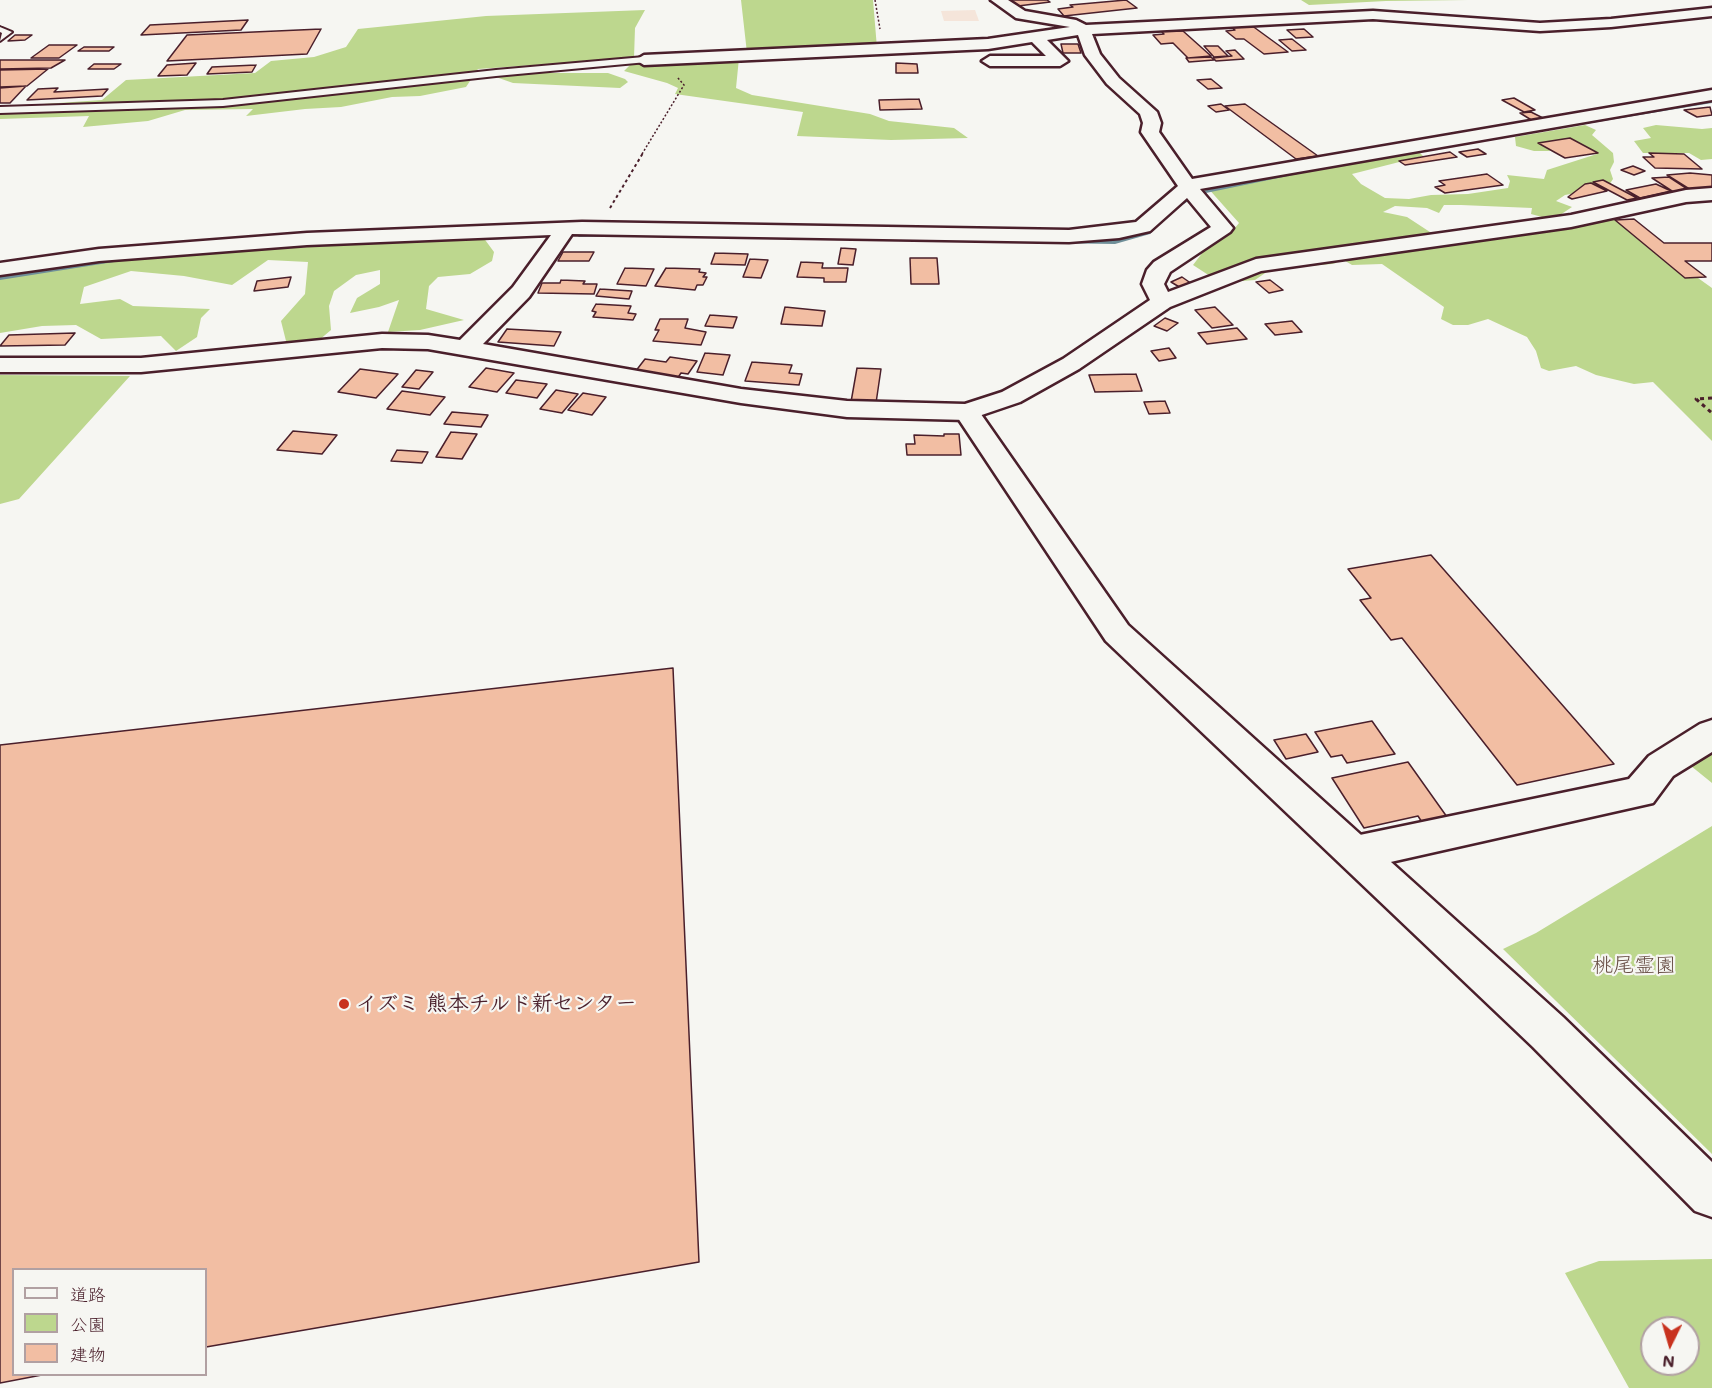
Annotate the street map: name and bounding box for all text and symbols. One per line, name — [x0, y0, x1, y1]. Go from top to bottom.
park label: 桃尾霊園 — [1592, 953, 1676, 979]
place label: イズミ 熊本チルド新センター — [356, 991, 637, 1017]
marker: イズミ 熊本チルド新センター — [337, 997, 351, 1011]
legend — [12, 1268, 207, 1376]
text: 道路 — [70, 1282, 106, 1306]
text: 公園 — [70, 1312, 106, 1336]
north arrow — [1640, 1316, 1700, 1376]
text: 建物 — [70, 1342, 106, 1366]
text: N — [1662, 1351, 1676, 1373]

